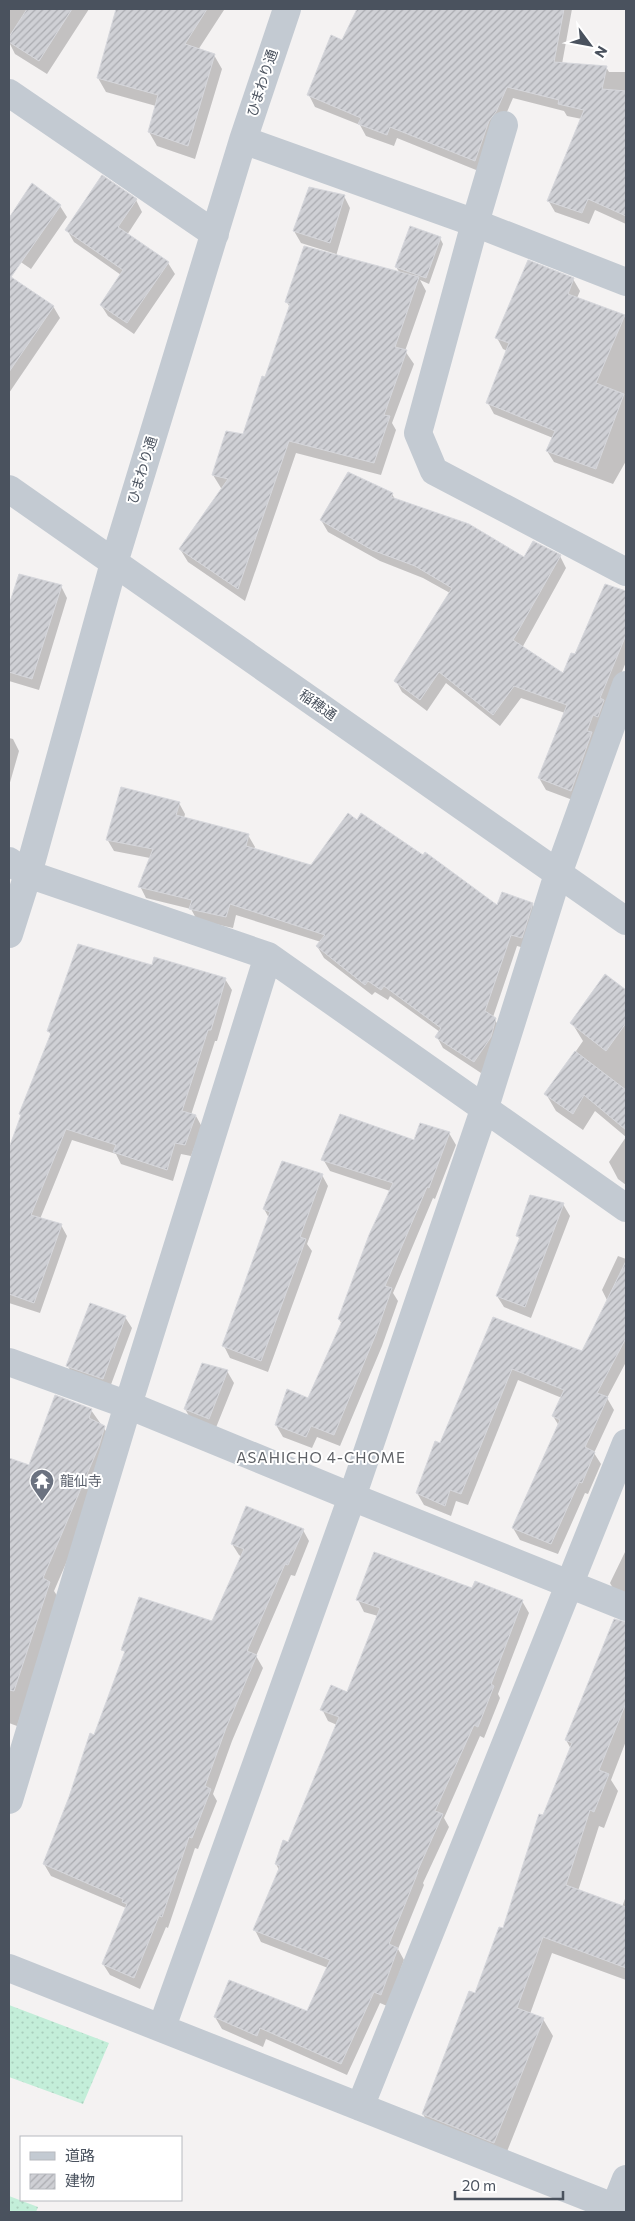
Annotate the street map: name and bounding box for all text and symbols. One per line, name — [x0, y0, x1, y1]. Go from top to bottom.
north arrow — [565, 20, 615, 70]
text: N — [591, 43, 611, 61]
street label: ひまわり通 — [243, 47, 280, 119]
street label: ひまわり通 — [123, 434, 160, 506]
street label: 稲穂通 — [296, 686, 340, 724]
district label: ASAHICHO 4-CHOME — [236, 1448, 406, 1466]
temple icon: 龍仙寺 — [29, 1468, 55, 1502]
place label: 龍仙寺 — [60, 1472, 102, 1489]
legend — [20, 2136, 182, 2201]
text: 道路 — [65, 2146, 95, 2164]
scale bar — [455, 2168, 562, 2200]
text: 建物 — [65, 2171, 95, 2189]
text: 20 m — [462, 2176, 496, 2194]

